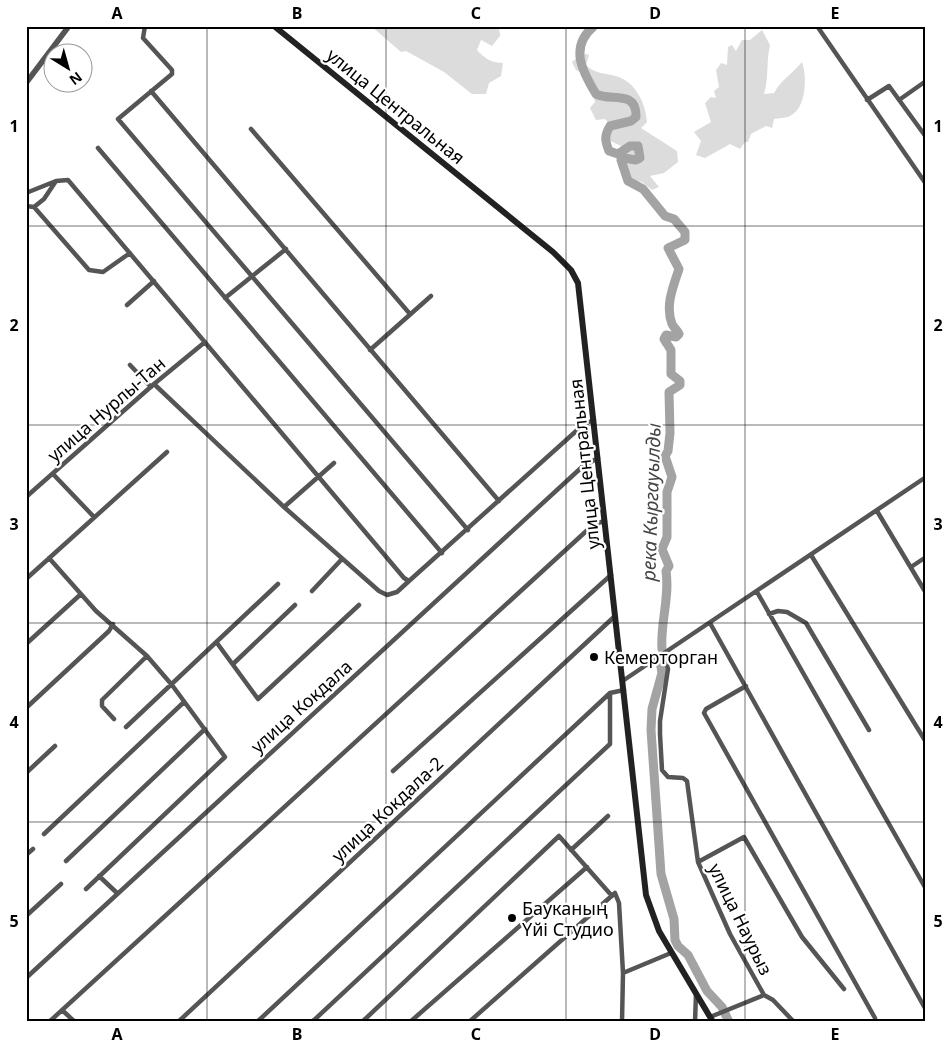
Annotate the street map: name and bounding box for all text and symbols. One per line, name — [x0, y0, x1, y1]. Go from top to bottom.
text: A — [111, 2, 123, 24]
text: B — [292, 2, 302, 24]
text: C — [471, 2, 481, 24]
text: D — [649, 2, 661, 24]
text: E — [831, 2, 840, 24]
north arrow — [42, 42, 92, 92]
street label: улица Центральная — [322, 43, 470, 169]
text: N — [66, 68, 86, 90]
text: 1 — [9, 115, 19, 137]
text: 1 — [933, 115, 943, 137]
text: 2 — [9, 314, 19, 336]
text: 2 — [933, 314, 943, 336]
street label: улица Нурлы-Тан — [42, 351, 170, 467]
street label: улица Центральная — [563, 378, 605, 550]
water label: река Кыргауылды — [635, 423, 667, 582]
text: 3 — [9, 513, 19, 535]
text: 3 — [933, 513, 943, 535]
place label: Кемерторган — [604, 645, 718, 669]
marker: Кемерторган — [588, 651, 600, 663]
street label: улица Кокдала — [245, 654, 357, 758]
text: 4 — [9, 711, 19, 733]
text: 4 — [933, 711, 943, 733]
street label: улица Кокдала-2 — [326, 751, 448, 867]
street label: улица Наурыз — [704, 859, 778, 979]
place label: Бауканың Үйі Студио — [522, 896, 614, 941]
text: 5 — [9, 910, 19, 932]
text: 5 — [933, 910, 943, 932]
marker: Бауканың Үйі Студио — [506, 912, 518, 924]
text: A — [111, 1023, 123, 1045]
text: B — [292, 1023, 302, 1045]
text: C — [471, 1023, 481, 1045]
text: D — [649, 1023, 661, 1045]
text: E — [831, 1023, 840, 1045]

